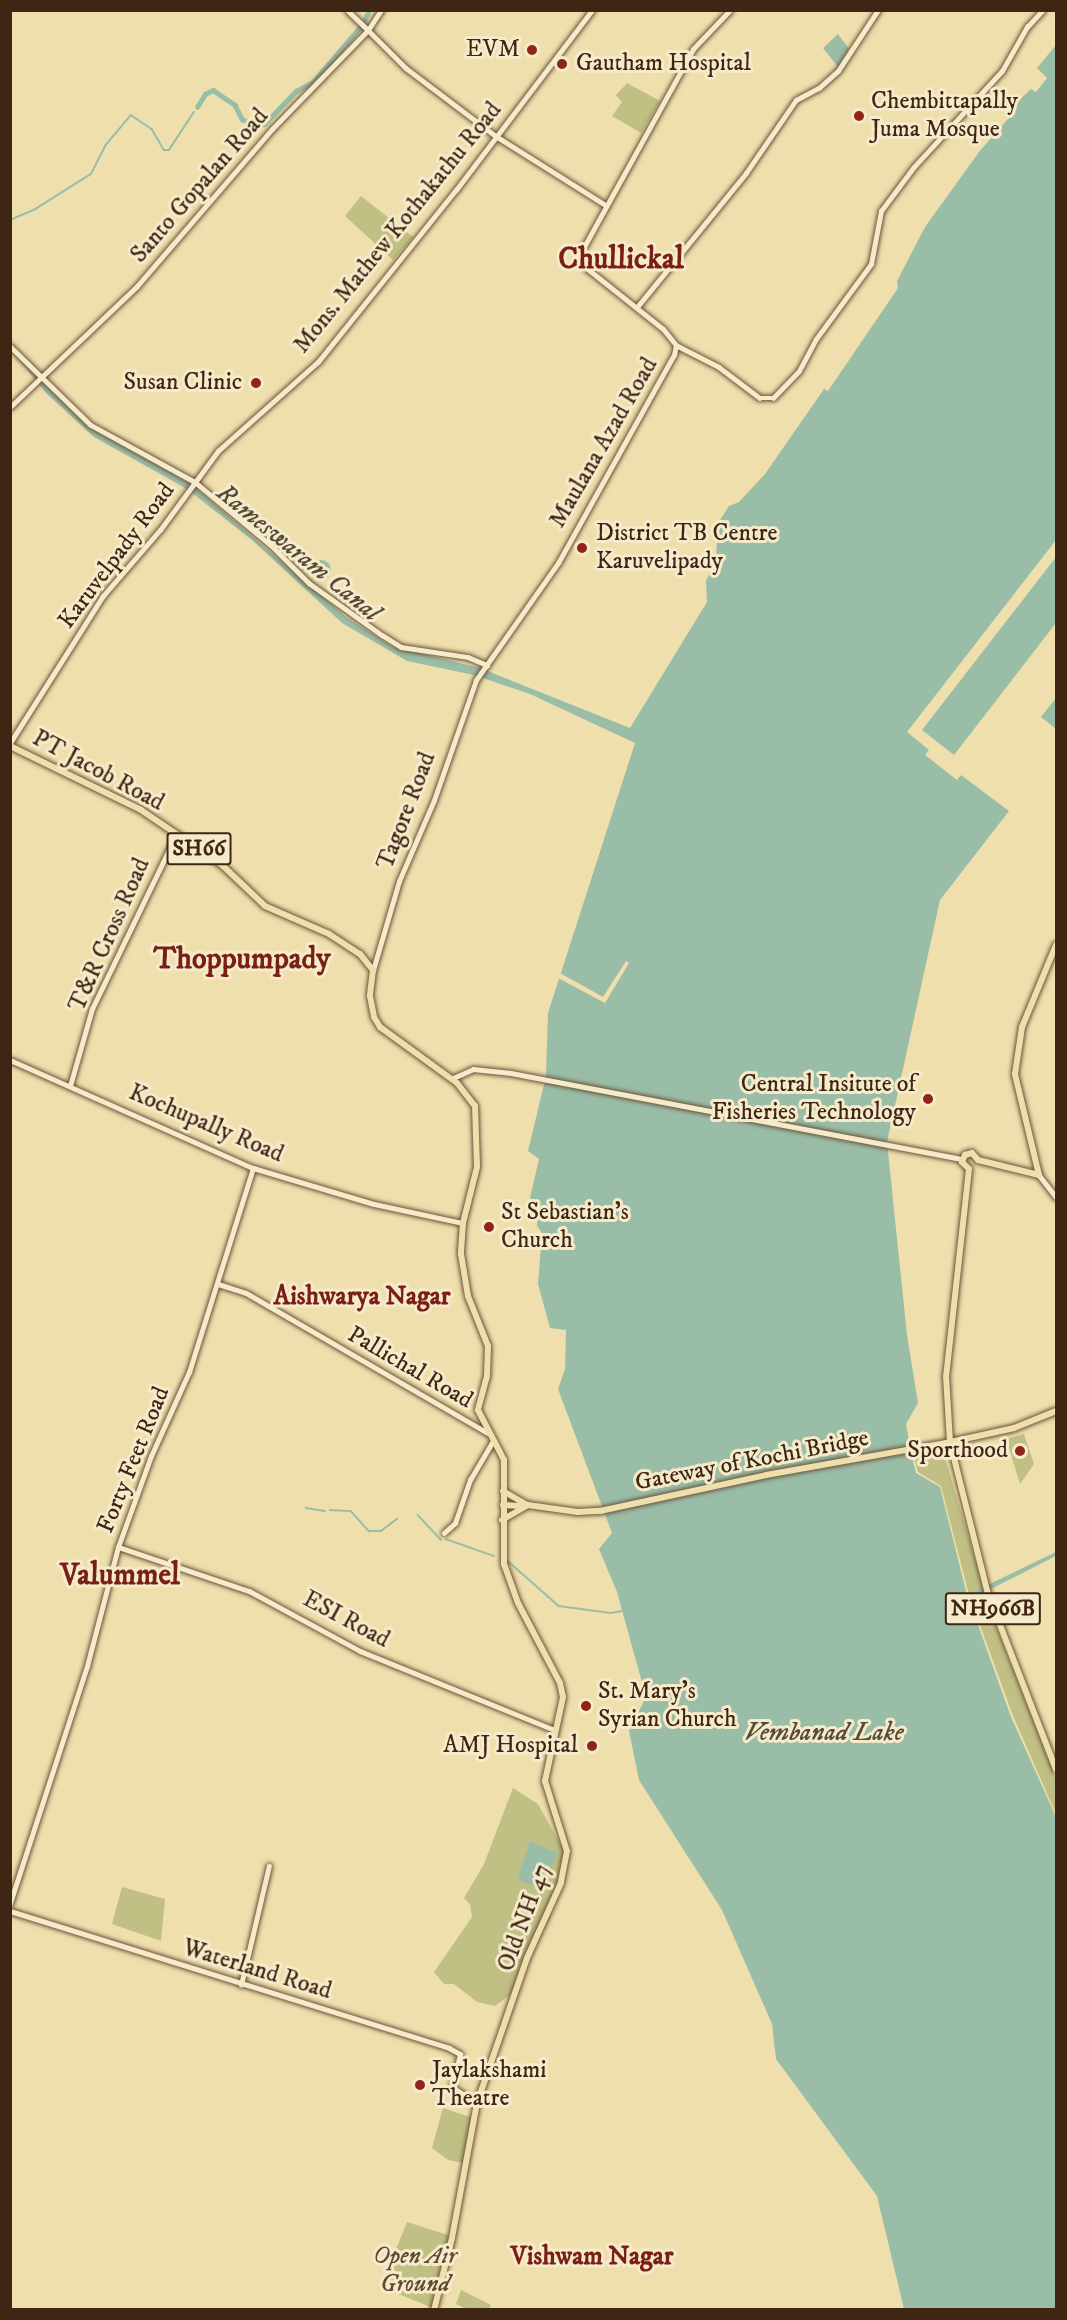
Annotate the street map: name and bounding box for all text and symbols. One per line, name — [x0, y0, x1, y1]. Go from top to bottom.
place label: EVM — [466, 36, 520, 64]
marker: EVM — [525, 43, 539, 57]
place label: Gautham Hospital — [576, 50, 751, 78]
marker: Gautham Hospital — [553, 55, 571, 73]
place label: Chembittapally Juma Mosque — [871, 88, 1018, 144]
street label: Mons. Mathew Kothakathu Road — [288, 97, 508, 359]
street label: Santo Gopalan Road — [125, 103, 275, 269]
marker: Chembittapally Juma Mosque — [852, 109, 866, 123]
district label: Chullickal — [558, 242, 684, 278]
street label: Maulana Azad Road — [544, 353, 664, 533]
place label: Susan Clinic — [124, 369, 242, 397]
marker: Susan Clinic — [247, 374, 265, 392]
street label: Karuvelpady Road — [53, 477, 181, 635]
water label: Rameswaram Canal — [210, 477, 386, 629]
place label: District TB Centre Karuvelipady — [596, 520, 777, 576]
marker: District TB Centre Karuvelipady — [573, 539, 591, 557]
street label: PT Jacob Road — [27, 724, 169, 818]
street label: Tagore Road — [371, 748, 443, 874]
road number: SH66 — [166, 830, 232, 868]
street label: T&R Cross Road — [63, 854, 157, 1016]
district label: Thoppumpady — [154, 942, 330, 978]
place label: Central Insitute of Fisheries Technology — [712, 1071, 916, 1127]
street label: Kochupally Road — [124, 1078, 288, 1170]
marker: Central Insitute of Fisheries Technology — [921, 1092, 935, 1106]
place label: St Sebastian's Church — [501, 1199, 629, 1255]
marker: St Sebastian's Church — [482, 1220, 496, 1234]
district label: Aishwarya Nagar — [274, 1281, 450, 1313]
street label: Pallichal Road — [342, 1321, 478, 1415]
street label: Forty Feet Road — [92, 1383, 176, 1537]
street label: Gateway of Kochi Bridge — [633, 1424, 871, 1498]
place label: Sporthood — [907, 1437, 1008, 1465]
marker: Sporthood — [1013, 1444, 1027, 1458]
district label: Valummel — [60, 1558, 180, 1594]
street label: ESI Road — [298, 1585, 394, 1655]
road number: NH966B — [944, 1590, 1042, 1628]
place label: St. Mary's Syrian Church — [598, 1678, 737, 1734]
marker: St. Mary's Syrian Church — [579, 1699, 593, 1713]
water label: Vembanad Lake — [745, 1717, 903, 1749]
place label: AMJ Hospital — [443, 1732, 578, 1760]
marker: AMJ Hospital — [583, 1737, 601, 1755]
street label: Old NH 47 — [492, 1861, 558, 1975]
street label: Waterland Road — [179, 1934, 335, 2006]
place label: Jaylakshami Theatre — [432, 2057, 546, 2113]
marker: Jaylakshami Theatre — [413, 2078, 427, 2092]
district label: Vishwam Nagar — [510, 2241, 674, 2273]
park label: Open Air Ground — [373, 2243, 457, 2299]

